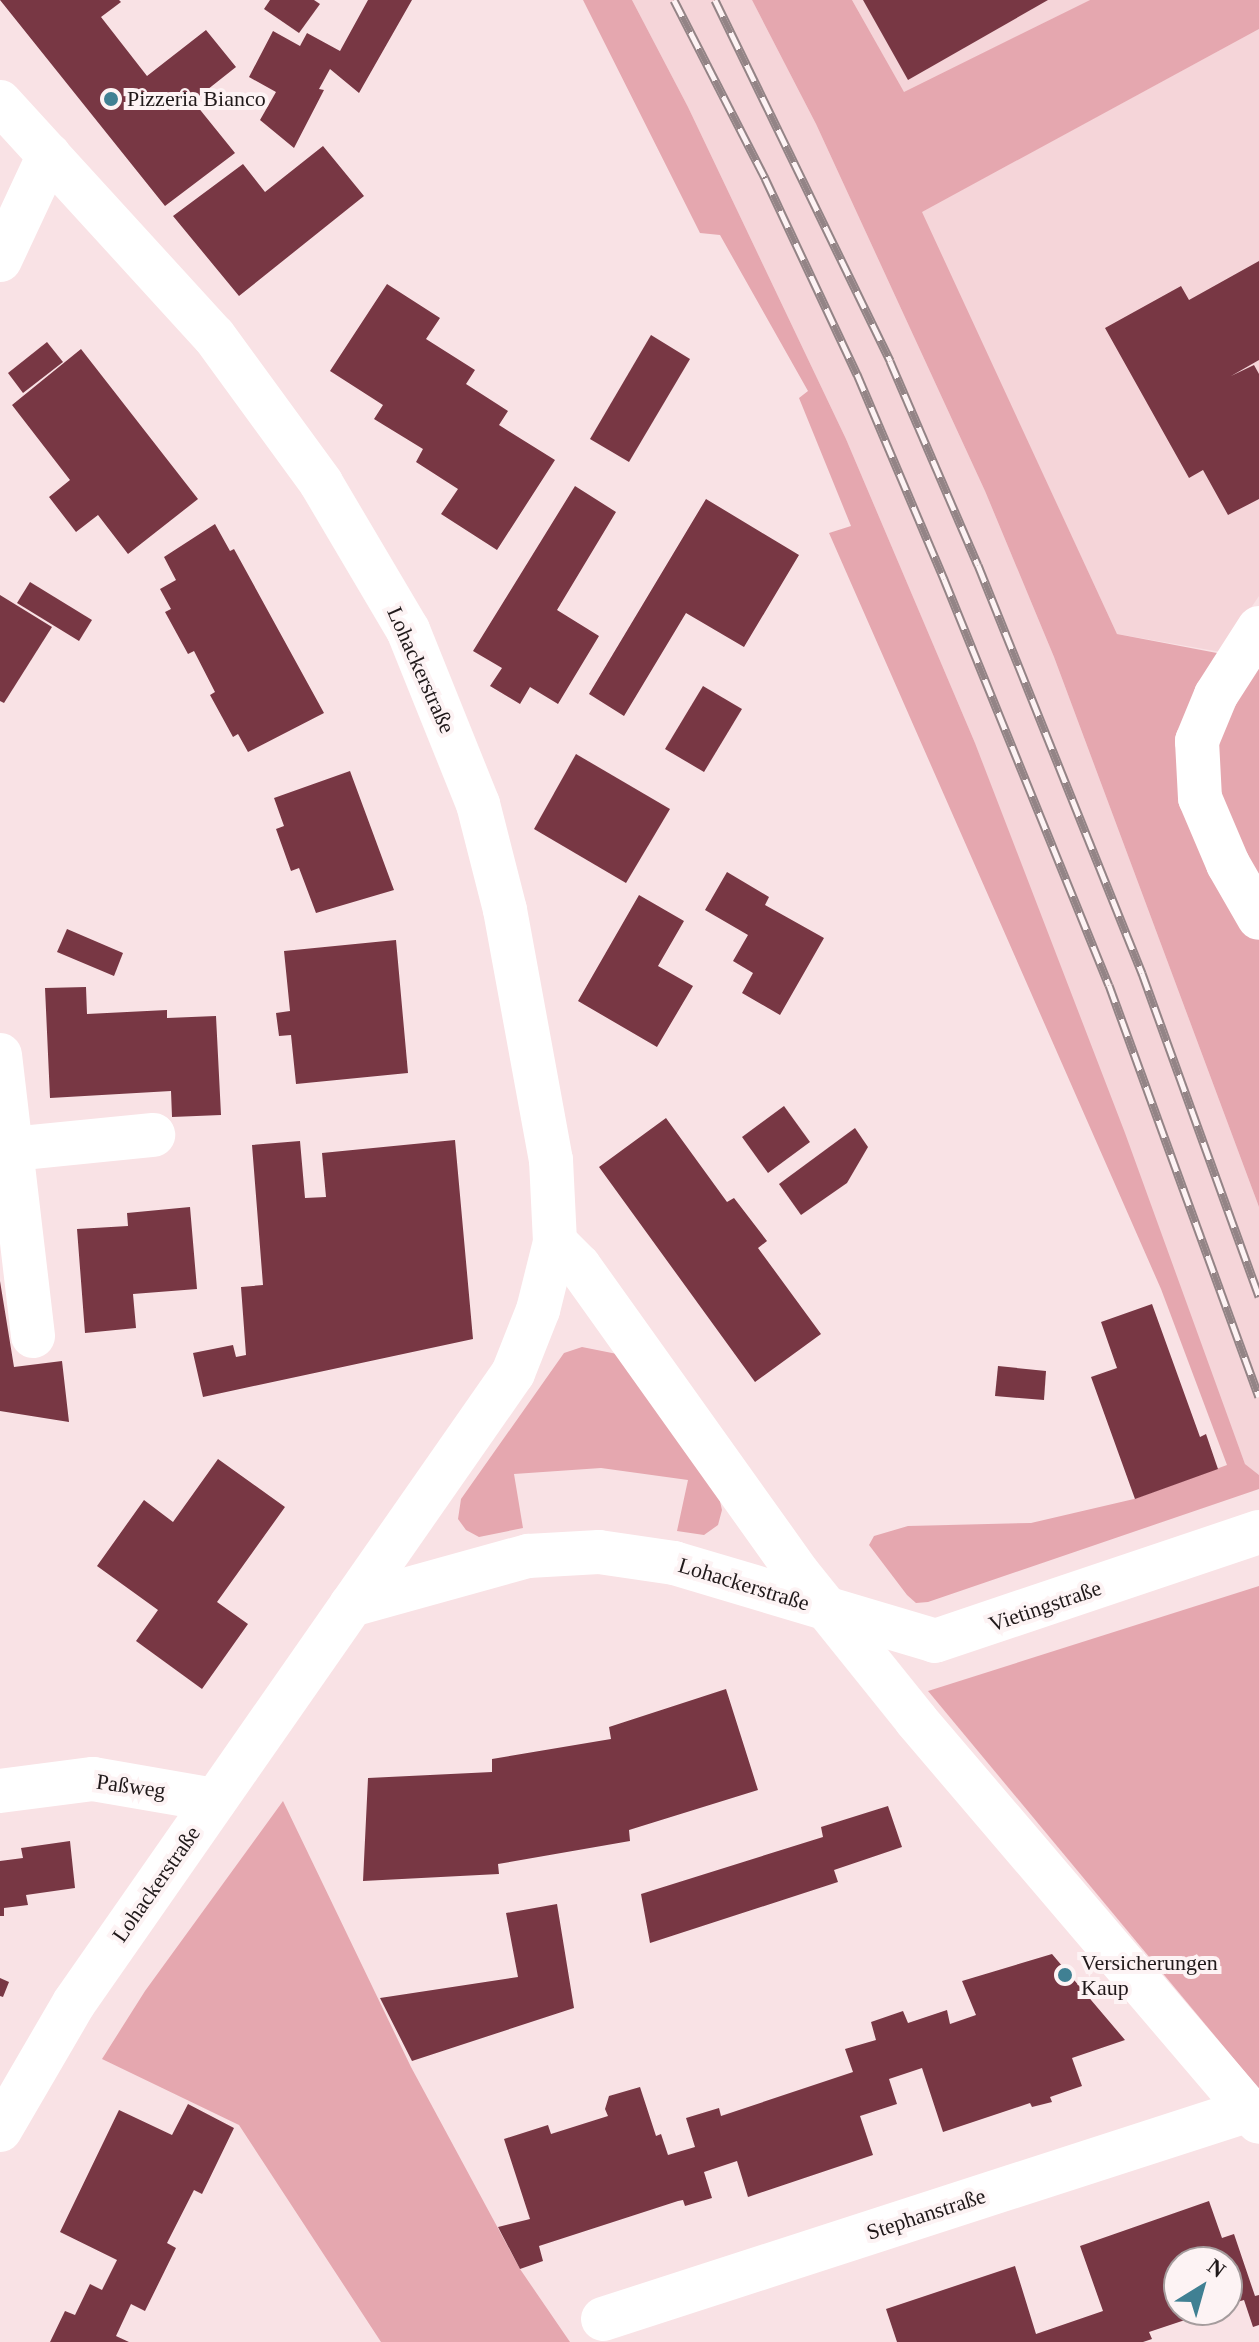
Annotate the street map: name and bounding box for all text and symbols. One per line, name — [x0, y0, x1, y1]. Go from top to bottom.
place label: Pizzeria Bianco — [127, 86, 266, 112]
marker: Pizzeria Bianco — [102, 90, 120, 108]
street label: Lohackerstraße — [381, 603, 461, 737]
street label: Lohackerstraße — [675, 1552, 813, 1616]
street label: Vietingstraße — [985, 1574, 1105, 1638]
street label: Paßweg — [95, 1768, 167, 1804]
street label: Lohackerstraße — [106, 1821, 206, 1947]
place label: Versicherungen Kaup — [1081, 1949, 1218, 2000]
marker: Versicherungen Kaup — [1056, 1966, 1074, 1984]
street label: Stephanstraße — [863, 2182, 989, 2246]
north arrow — [1163, 2246, 1243, 2326]
text: N — [1203, 2253, 1230, 2283]

